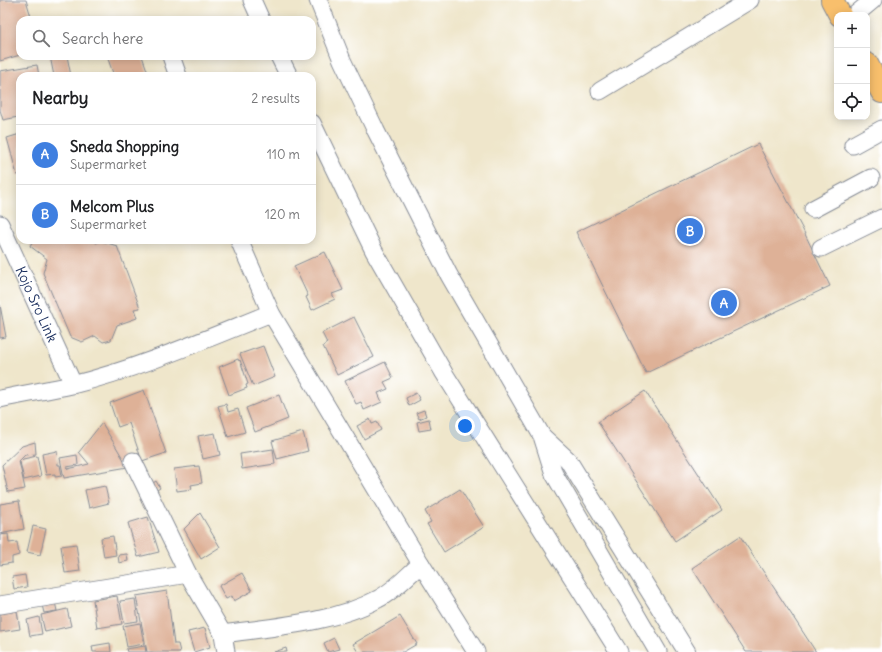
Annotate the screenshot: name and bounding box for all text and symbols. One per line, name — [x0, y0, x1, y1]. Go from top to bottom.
map controls — [834, 12, 870, 120]
button: + — [834, 12, 870, 48]
search box — [16, 16, 316, 60]
icon: search — [30, 27, 52, 49]
text: Search here — [62, 29, 143, 48]
button: − — [834, 48, 870, 84]
button: locate — [834, 84, 870, 120]
text: Nearby — [32, 87, 88, 109]
text: 2 results — [251, 90, 300, 107]
text: Sneda Shopping — [70, 137, 179, 156]
text: A — [41, 146, 49, 163]
text: 110 m — [267, 146, 300, 163]
text: Supermarket — [70, 156, 147, 173]
text: Melcom Plus — [70, 197, 154, 216]
text: B — [41, 206, 49, 223]
text: 120 m — [265, 206, 300, 223]
text: Supermarket — [70, 216, 147, 233]
pin: B — [677, 216, 703, 246]
street label: Kojo Sro Link — [11, 263, 62, 345]
pin: A — [711, 288, 737, 318]
your location — [455, 416, 475, 436]

